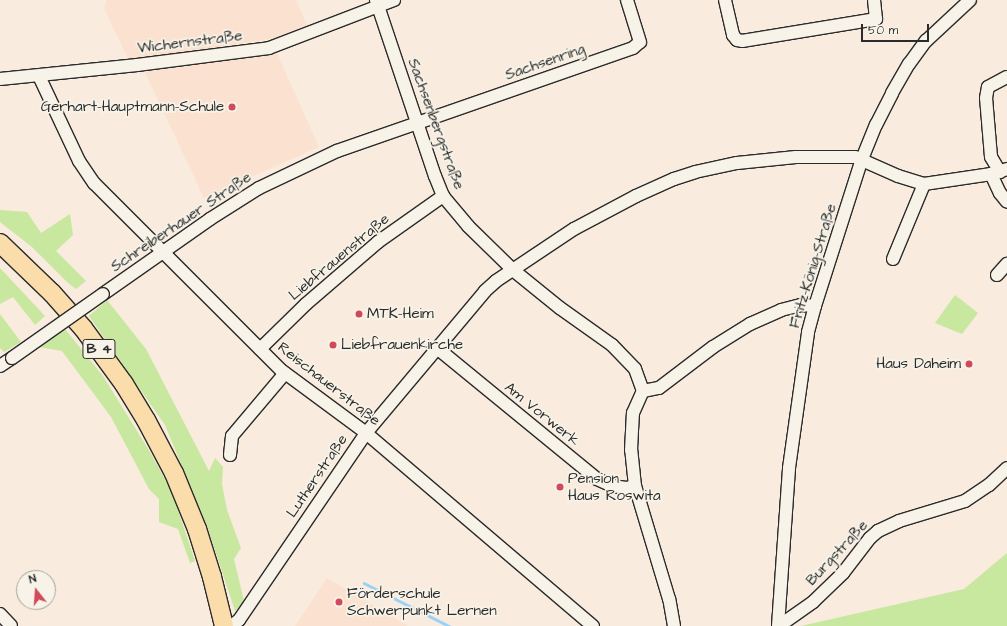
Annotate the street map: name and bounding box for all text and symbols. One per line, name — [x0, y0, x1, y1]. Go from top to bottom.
scale bar — [863, 16, 931, 42]
text: 50 m — [868, 22, 898, 39]
street label: Wichernstraße — [137, 27, 243, 57]
street label: Sachsenring — [503, 40, 587, 84]
street label: Sachsenbergstraße — [404, 56, 468, 192]
place label: Gerhart-Hauptmann-Schule — [41, 98, 224, 116]
marker: Gerhart-Hauptmann-Schule — [227, 102, 237, 112]
street label: Schreiberhauer Straße — [107, 168, 255, 276]
street label: Fritz-König-Straße — [786, 202, 840, 330]
street label: Liebfrauenstraße — [285, 210, 393, 304]
place label: MTK-Heim — [367, 305, 434, 323]
marker: MTK-Heim — [354, 309, 364, 319]
place label: Liebfrauenkirche — [341, 336, 463, 354]
road number: B 4 — [82, 337, 116, 361]
street label: Reischauerstraße — [274, 338, 384, 430]
marker: Liebfrauenkirche — [328, 340, 338, 350]
place label: Haus Daheim — [876, 355, 961, 373]
marker: Haus Daheim — [964, 359, 974, 369]
street label: Am Vorwerk — [501, 378, 583, 450]
street label: Lutherstraße — [283, 431, 351, 521]
place label: Pension Haus Roswita — [568, 469, 661, 504]
marker: Pension Haus Roswita — [555, 482, 565, 492]
street label: Burgstraße — [802, 517, 872, 589]
north arrow — [16, 570, 56, 610]
text: N — [27, 571, 38, 587]
place label: Förderschule Schwerpunkt Lernen — [347, 584, 497, 619]
marker: Förderschule Schwerpunkt Lernen — [334, 597, 344, 607]

